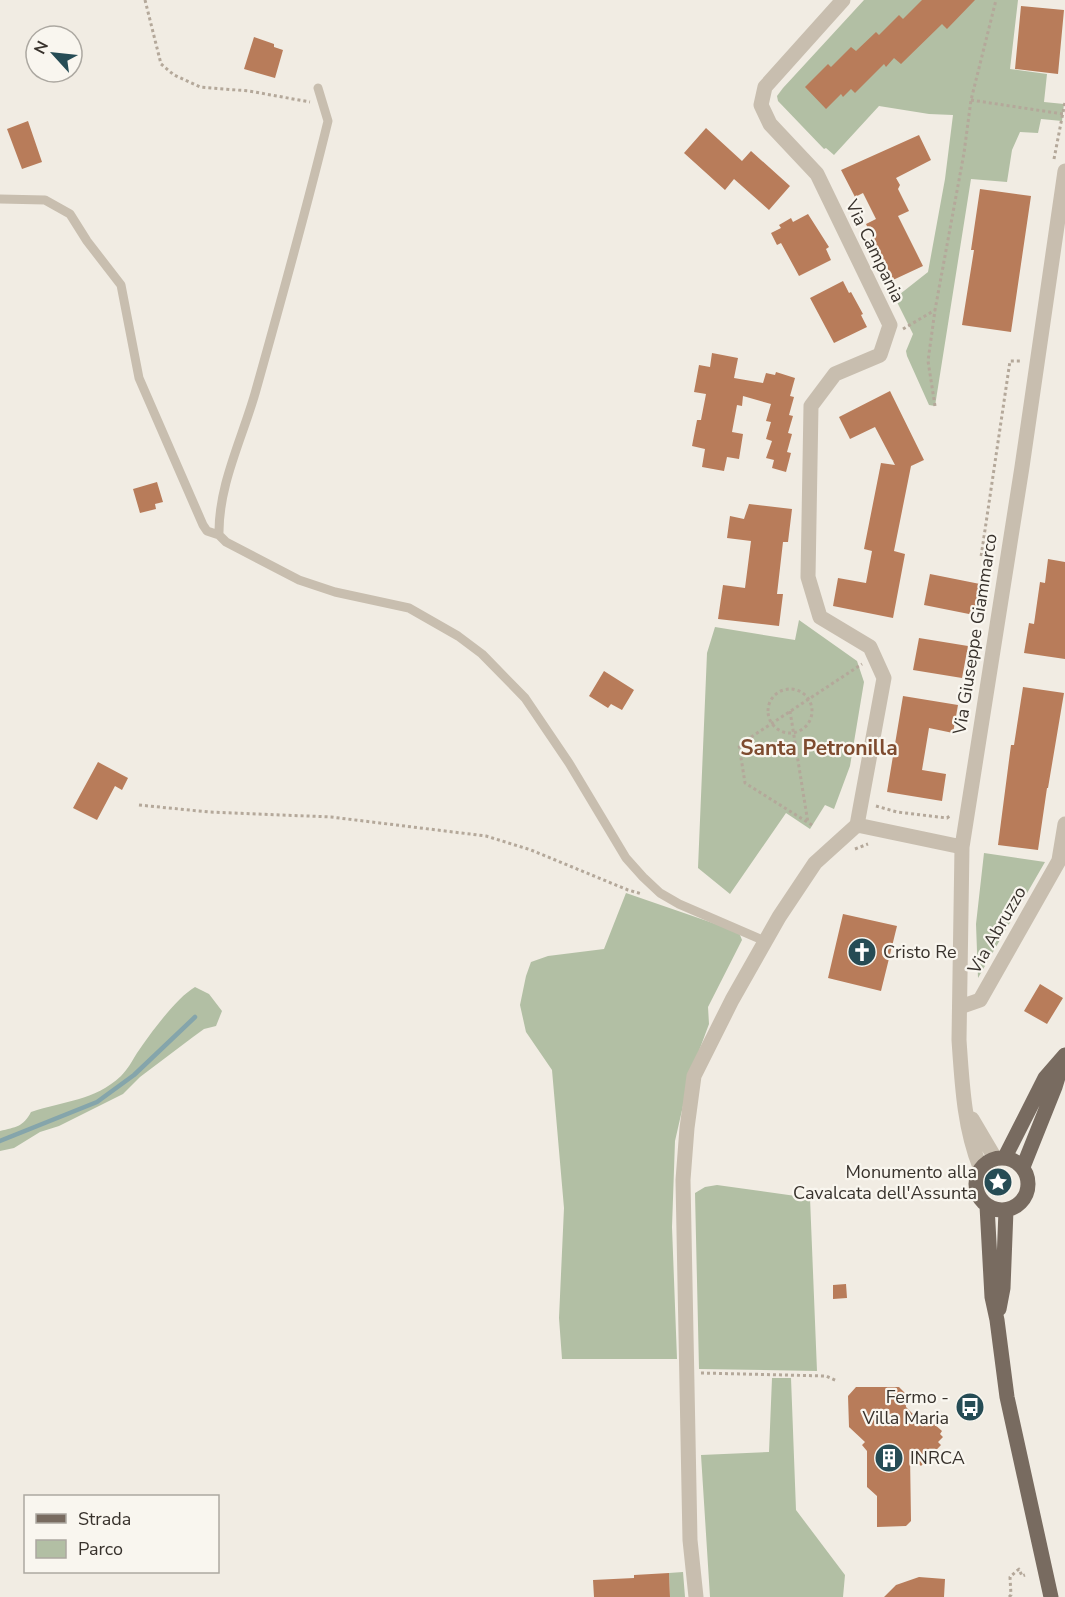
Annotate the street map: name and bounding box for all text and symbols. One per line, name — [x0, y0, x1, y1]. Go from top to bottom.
north arrow — [24, 24, 84, 84]
text: N — [29, 37, 54, 58]
street label: Via Campania — [839, 195, 910, 306]
street label: Via Giuseppe Giammarco — [947, 532, 1003, 737]
district label: Santa Petronilla — [740, 734, 898, 762]
street label: Via Abruzzo — [962, 882, 1032, 979]
church icon: Cristo Re — [846, 936, 878, 968]
place label: Cristo Re — [883, 940, 957, 964]
place label: Monumento alla Cavalcata dell'Assunta — [793, 1160, 977, 1205]
place icon: Monumento alla Cavalcata dell'Assunta — [982, 1166, 1014, 1198]
place label: Fermo - Villa Maria — [862, 1385, 949, 1430]
bus stop icon: Fermo - Villa Maria — [954, 1391, 986, 1423]
building icon: INRCA — [873, 1442, 905, 1474]
place label: INRCA — [910, 1446, 965, 1470]
legend — [24, 1495, 219, 1573]
text: Strada — [78, 1507, 131, 1531]
text: Parco — [78, 1537, 123, 1561]

